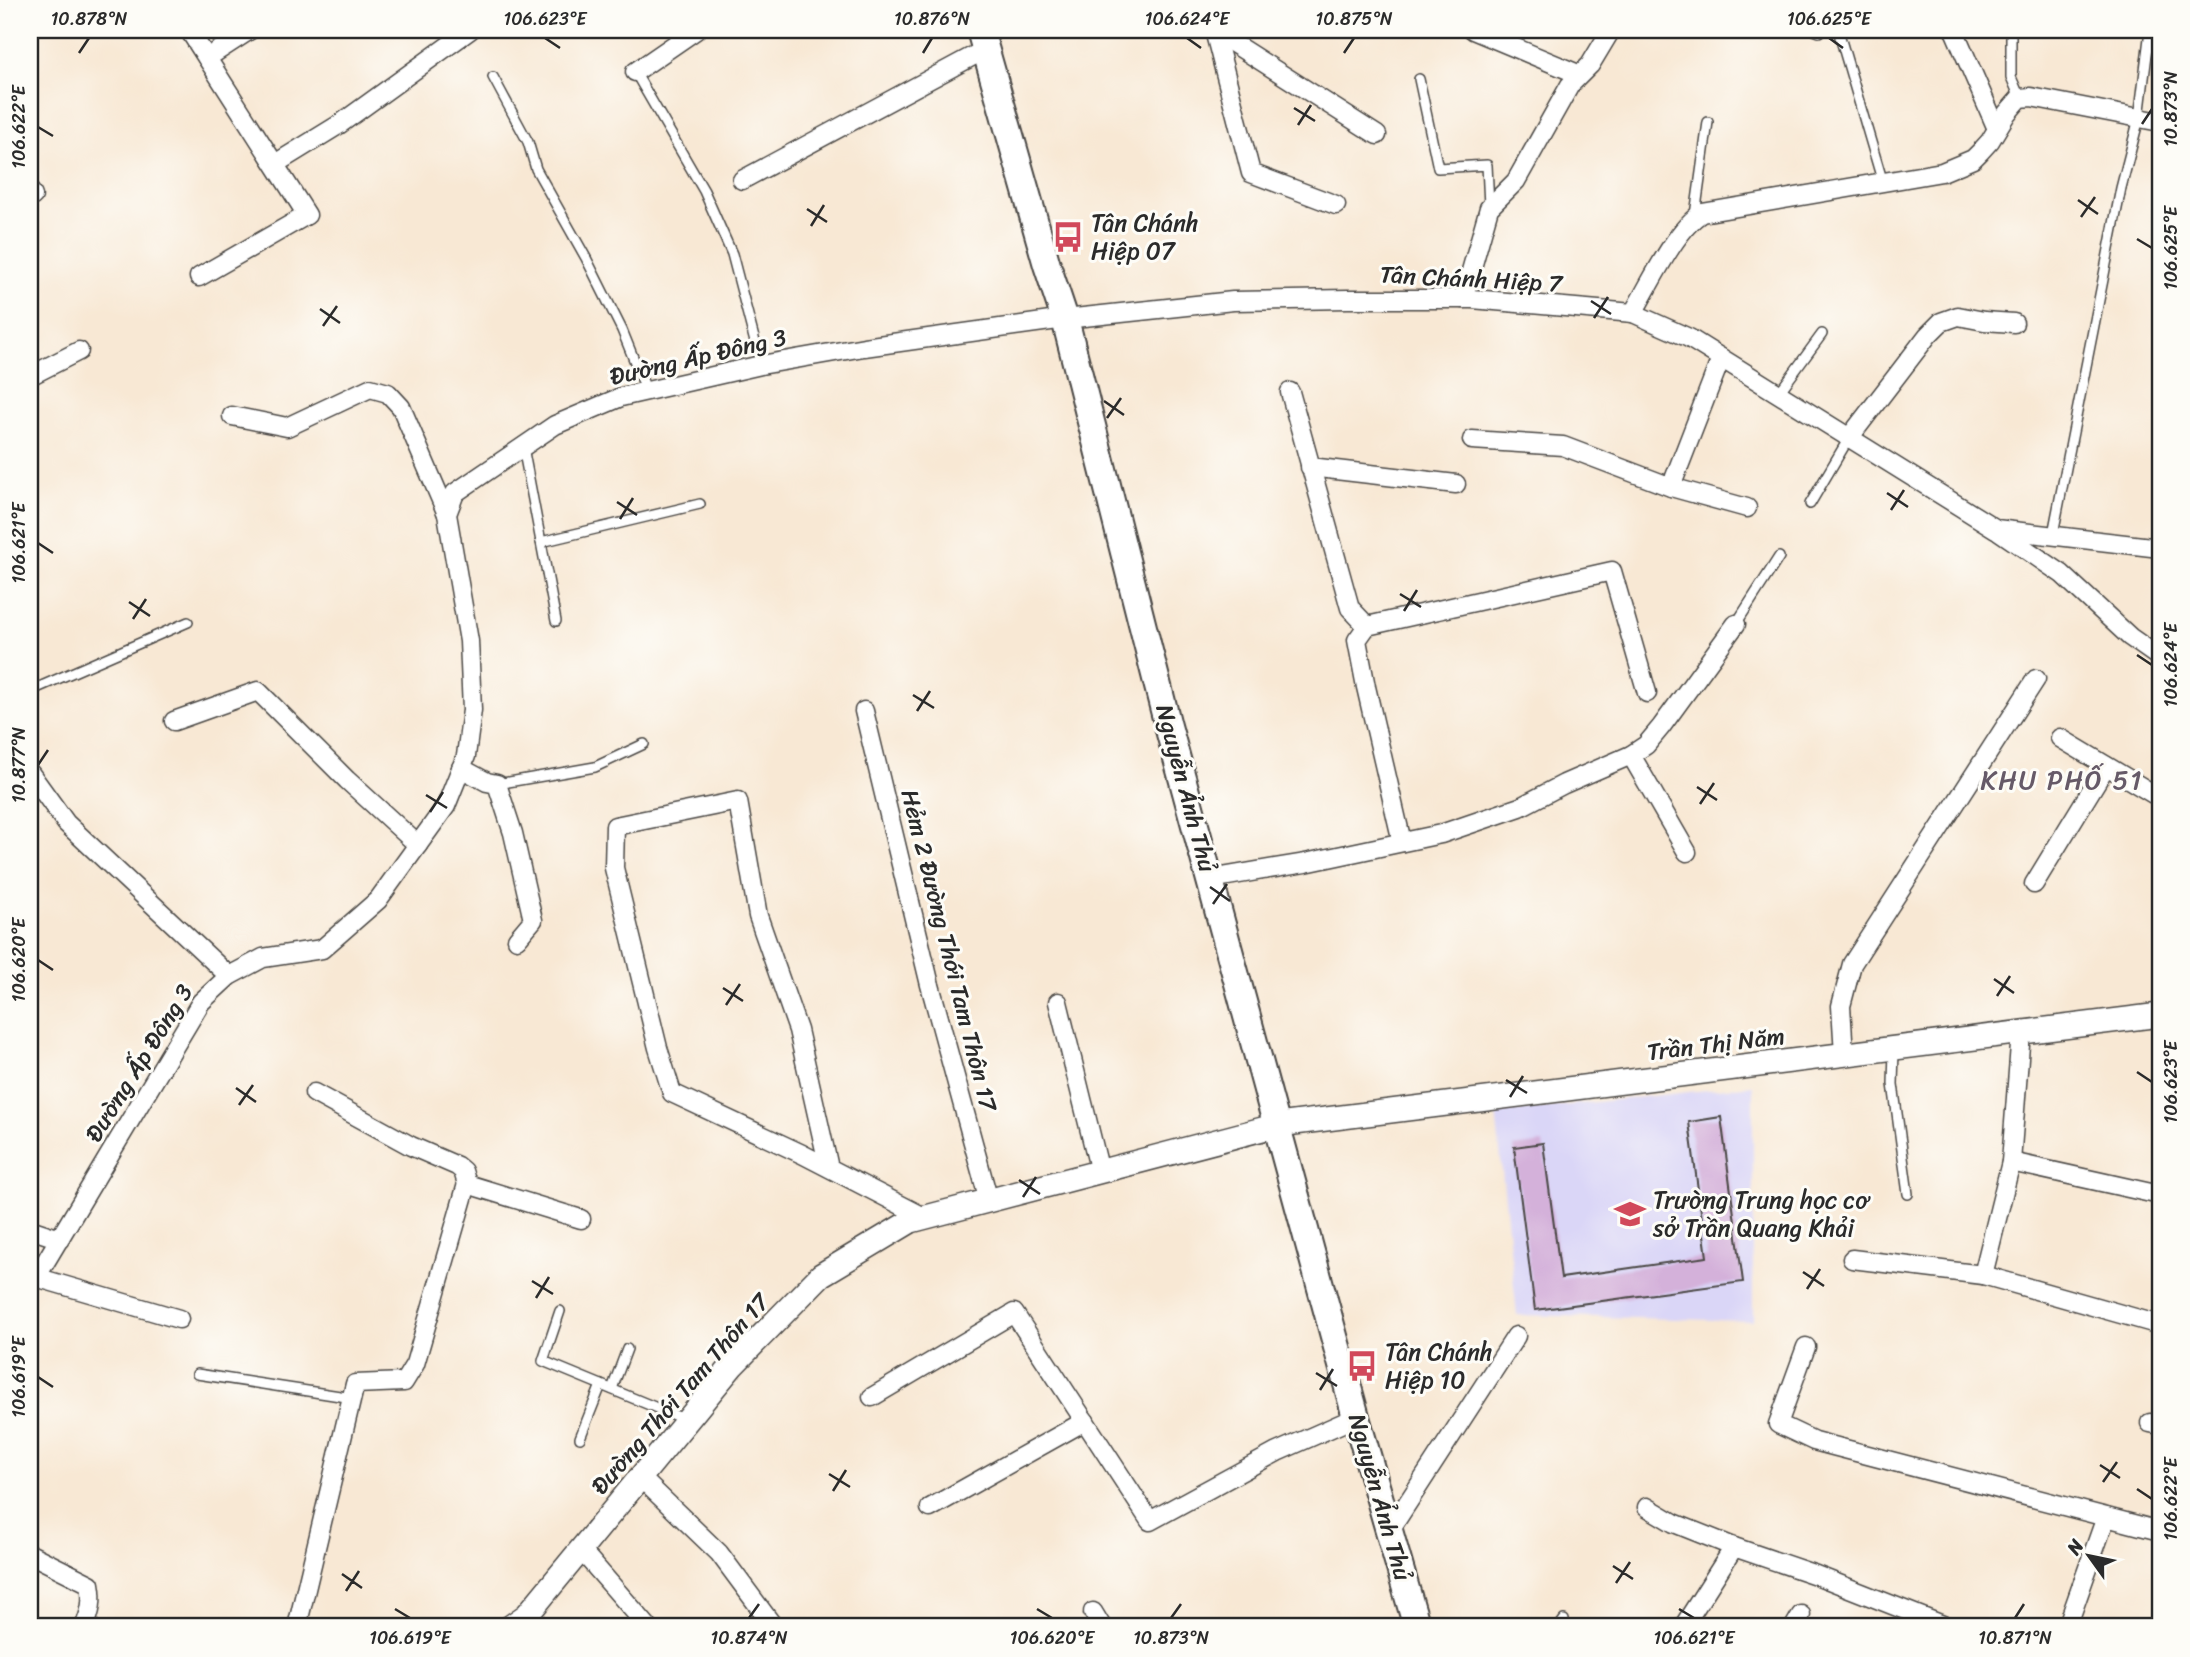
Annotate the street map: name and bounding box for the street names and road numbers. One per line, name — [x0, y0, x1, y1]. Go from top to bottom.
street label: Tân Chánh Hiệp 7 — [1379, 253, 1564, 305]
street label: Đường Ấp Đông 3 — [605, 316, 791, 398]
street label: Nguyễn Ảnh Thủ — [1143, 700, 1229, 877]
street label: Hẻm 2 Đường Thới Tam Thôn 17 — [889, 785, 1010, 1117]
street label: Đường Ấp Đông 3 — [73, 975, 205, 1151]
street label: Trần Thị Năm — [1645, 1015, 1787, 1073]
street label: Đường Thới Tam Thôn 17 — [580, 1283, 781, 1505]
street label: Nguyễn Ảnh Thủ — [1336, 1409, 1424, 1586]

